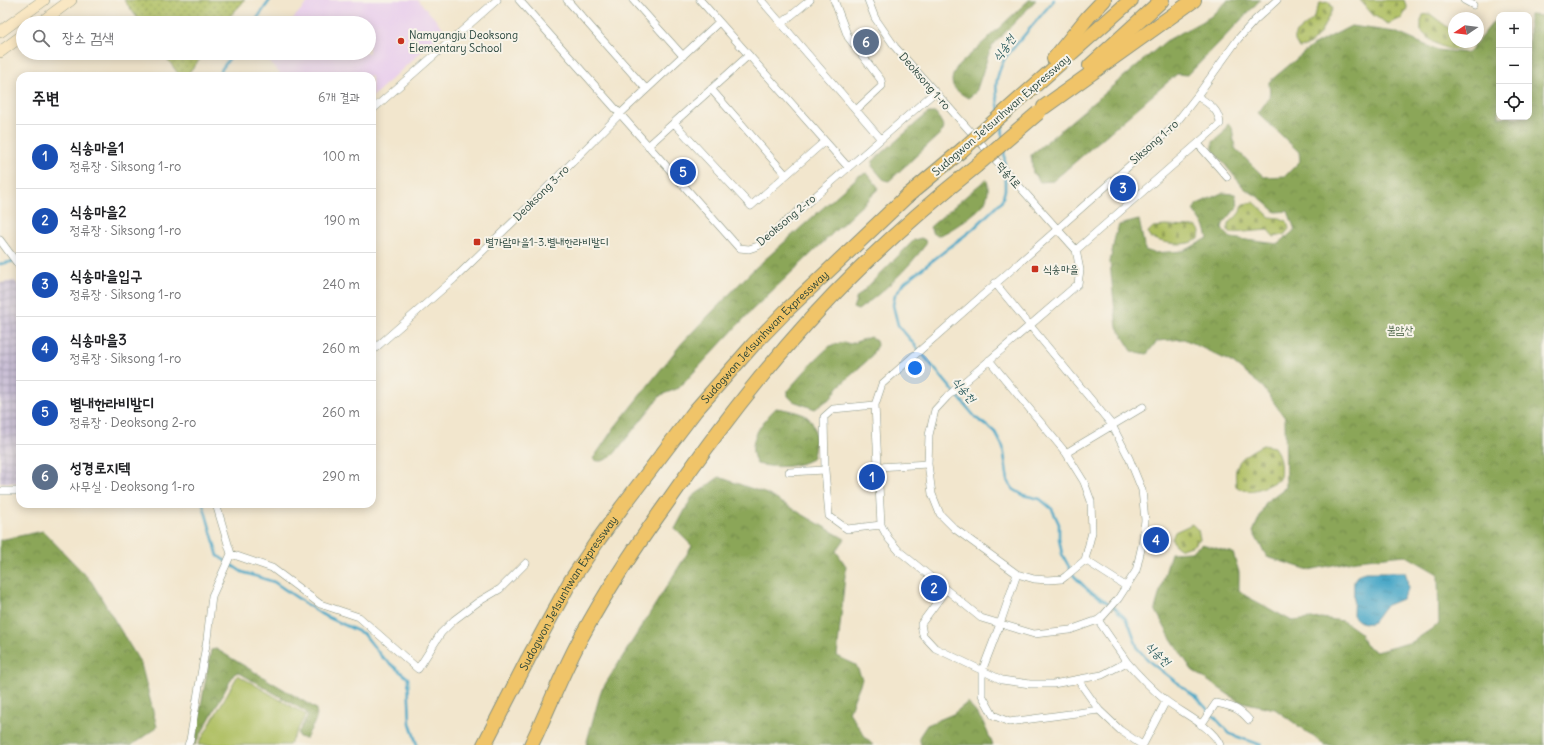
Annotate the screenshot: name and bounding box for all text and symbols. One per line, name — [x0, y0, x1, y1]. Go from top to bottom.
north arrow — [1448, 12, 1484, 48]
map controls — [1496, 12, 1532, 120]
button: + — [1496, 12, 1532, 48]
search box — [16, 16, 376, 60]
icon: search — [30, 27, 52, 49]
pin: 6 — [853, 27, 879, 57]
text: 장소 검색 — [62, 28, 114, 47]
place label: Namyangju Deoksong Elementary School — [409, 28, 518, 55]
water label: 식송천 — [989, 30, 1019, 64]
marker: Namyangju Deoksong Elementary School — [396, 36, 406, 46]
button: − — [1496, 48, 1532, 84]
street label: Deoksong 1-ro — [896, 49, 954, 113]
street label: Sudogwon Je1sunhwan Expressway — [929, 51, 1073, 179]
button: locate — [1496, 84, 1532, 120]
text: 주변 — [32, 87, 59, 109]
text: 6개 결과 — [318, 89, 360, 106]
street label: Siksong 1-ro — [1127, 117, 1181, 167]
text: 식송마을1 — [70, 138, 124, 157]
text: 1 — [42, 148, 48, 165]
text: 100 m — [323, 148, 360, 165]
pin: 5 — [670, 157, 696, 187]
text: 정류장 · Siksong 1-ro — [70, 158, 181, 175]
street label: 덕송1로 — [994, 159, 1025, 191]
street label: Deoksong 3-ro — [510, 162, 572, 224]
pin: 3 — [1110, 173, 1136, 203]
street label: Deoksong 2-ro — [754, 191, 818, 249]
text: 식송마을2 — [70, 202, 127, 221]
text: 2 — [41, 212, 49, 229]
text: 190 m — [324, 212, 360, 229]
text: 정류장 · Siksong 1-ro — [70, 222, 181, 239]
place label: 별가람마을1-3.별내한라비발디 — [485, 235, 609, 249]
marker: 별가람마을1-3.별내한라비발디 — [472, 237, 482, 247]
place label: 식송마을 — [1043, 262, 1079, 276]
marker: 식송마을 — [1030, 264, 1040, 274]
text: 식송마을입구 — [70, 266, 142, 285]
street label: Sudogwon Je1sunhwan Expressway — [698, 267, 831, 406]
text: 3 — [41, 276, 49, 293]
text: 240 m — [323, 276, 360, 293]
text: 정류장 · Siksong 1-ro — [70, 286, 181, 303]
park label: 불암산 — [1387, 323, 1413, 337]
text: 식송마을3 — [70, 330, 127, 349]
text: 4 — [41, 340, 49, 357]
text: 260 m — [322, 340, 360, 357]
text: 정류장 · Siksong 1-ro — [70, 350, 181, 367]
your location — [905, 358, 925, 378]
water label: 식송천 — [949, 374, 980, 407]
text: 별내한라비발디 — [70, 394, 155, 413]
text: 5 — [41, 404, 49, 421]
text: 260 m — [322, 404, 360, 421]
text: 정류장 · Deoksong 2-ro — [70, 414, 196, 431]
text: 성경로지텍 — [70, 458, 130, 477]
pin: 1 — [859, 462, 885, 492]
text: 6 — [41, 468, 49, 485]
text: 290 m — [322, 468, 360, 485]
text: 사무실 · Deoksong 1-ro — [70, 478, 195, 495]
street label: Sudogwon Je1sunhwan Expressway — [516, 513, 620, 673]
pin: 4 — [1143, 525, 1169, 555]
pin: 2 — [921, 573, 947, 603]
water label: 식송천 — [1143, 638, 1175, 670]

